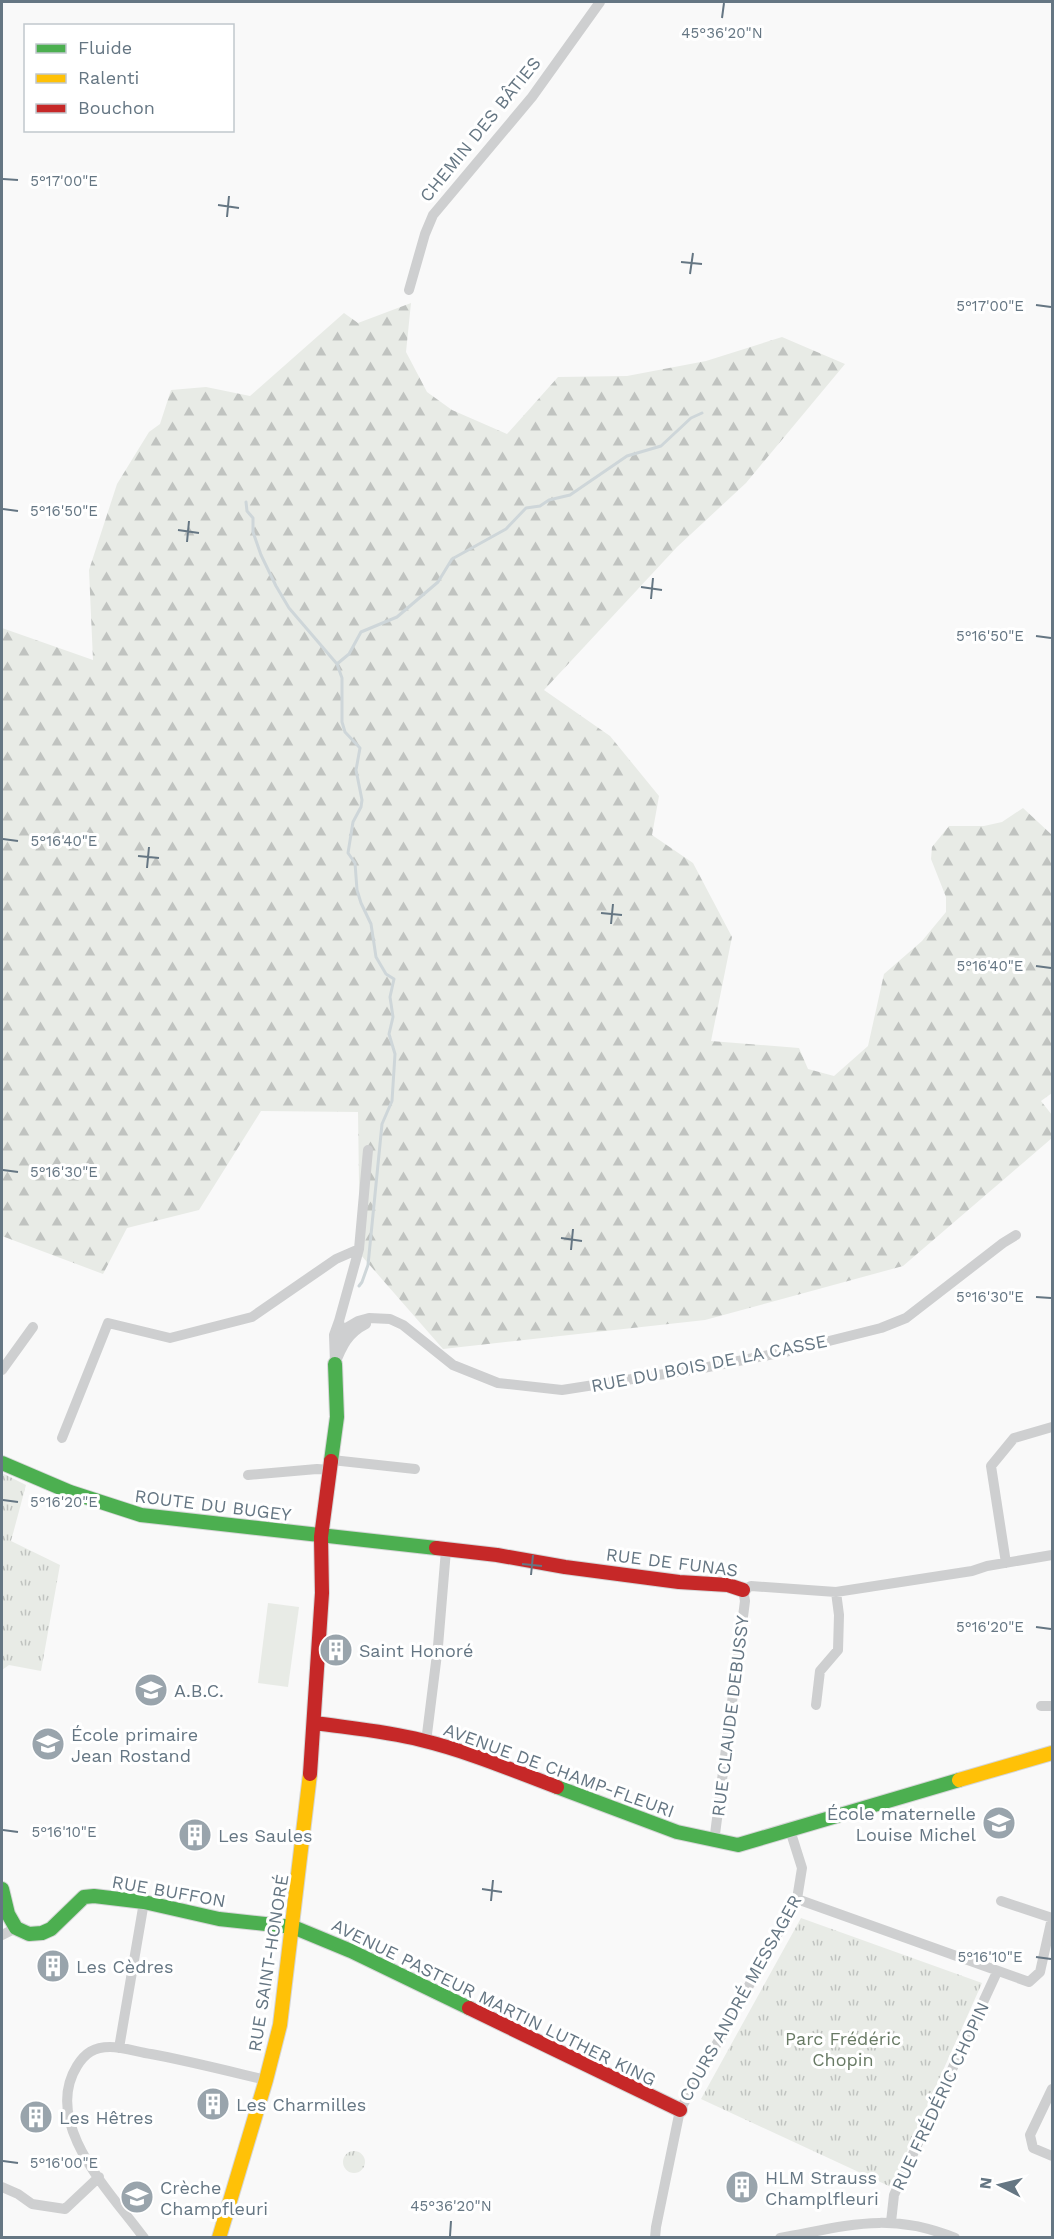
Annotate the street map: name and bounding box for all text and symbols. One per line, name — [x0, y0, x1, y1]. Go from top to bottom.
legend — [24, 24, 234, 132]
text: 45°36'20"N — [681, 24, 763, 42]
text: Fluide — [78, 37, 132, 58]
street label: CHEMIN DES BÂTIES — [415, 52, 545, 206]
text: Ralenti — [78, 67, 139, 88]
text: Bouchon — [78, 97, 155, 118]
text: 5°17'00"E — [30, 172, 98, 190]
text: 5°17'00"E — [956, 297, 1024, 315]
text: 5°16'50"E — [30, 502, 98, 520]
text: 5°16'50"E — [956, 627, 1024, 645]
text: 5°16'40"E — [31, 832, 97, 850]
text: 5°16'40"E — [957, 957, 1023, 975]
text: 5°16'30"E — [30, 1163, 98, 1181]
text: 5°16'30"E — [956, 1288, 1024, 1306]
street label: RUE DU BOIS DE LA CASSE — [589, 1330, 829, 1396]
street label: ROUTE DU BUGEY — [133, 1485, 293, 1525]
text: 5°16'20"E — [30, 1493, 98, 1511]
street label: RUE DE FUNAS — [605, 1543, 739, 1581]
street label: RUE CLAUDE DEBUSSY — [707, 1614, 753, 1818]
text: 5°16'20"E — [956, 1618, 1024, 1636]
building icon: Saint Honoré — [318, 1632, 354, 1668]
place label: Saint Honoré — [359, 1640, 473, 1661]
school or university icon: A.B.C. — [133, 1672, 169, 1708]
place label: A.B.C. — [174, 1680, 224, 1701]
street label: AVENUE DE CHAMP-FLEURI — [441, 1718, 677, 1822]
place label: École primaire Jean Rostand — [71, 1724, 198, 1766]
school or university icon: École primaire Jean Rostand — [30, 1726, 66, 1762]
place label: École maternelle Louise Michel — [827, 1803, 976, 1845]
school or university icon: École maternelle Louise Michel — [981, 1805, 1017, 1841]
building icon: Les Saules — [177, 1817, 213, 1853]
text: 5°16'10"E — [32, 1823, 96, 1841]
place label: Les Saules — [218, 1825, 313, 1846]
street label: RUE BUFFON — [110, 1871, 228, 1911]
street label: RUE SAINT-HONORÉ — [244, 1873, 292, 2053]
street label: COURS ANDRÉ MESSAGER — [674, 1891, 806, 2105]
street label: AVENUE PASTEUR MARTIN LUTHER KING — [328, 1914, 660, 2090]
building icon: Les Cèdres — [35, 1948, 71, 1984]
text: 5°16'10"E — [958, 1948, 1022, 1966]
place label: Les Cèdres — [76, 1956, 173, 1977]
street label: RUE FRÉDÉRIC CHOPIN — [887, 1998, 993, 2194]
park label: Parc Frédéric Chopin — [785, 2028, 901, 2070]
building icon: Les Charmilles — [195, 2086, 231, 2122]
place label: Les Charmilles — [236, 2094, 366, 2115]
building icon: Les Hêtres — [18, 2099, 54, 2135]
place label: Les Hêtres — [59, 2107, 153, 2128]
text: 5°16'00"E — [30, 2154, 98, 2172]
north arrow — [970, 2155, 1030, 2215]
place label: HLM Strauss Champlfleuri — [765, 2167, 879, 2209]
building icon: HLM Strauss Champlfleuri — [724, 2169, 760, 2205]
place label: Crèche Champfleuri — [160, 2177, 268, 2219]
school or university icon: Crèche Champfleuri — [119, 2179, 155, 2215]
text: 45°36'20"N — [410, 2197, 492, 2215]

